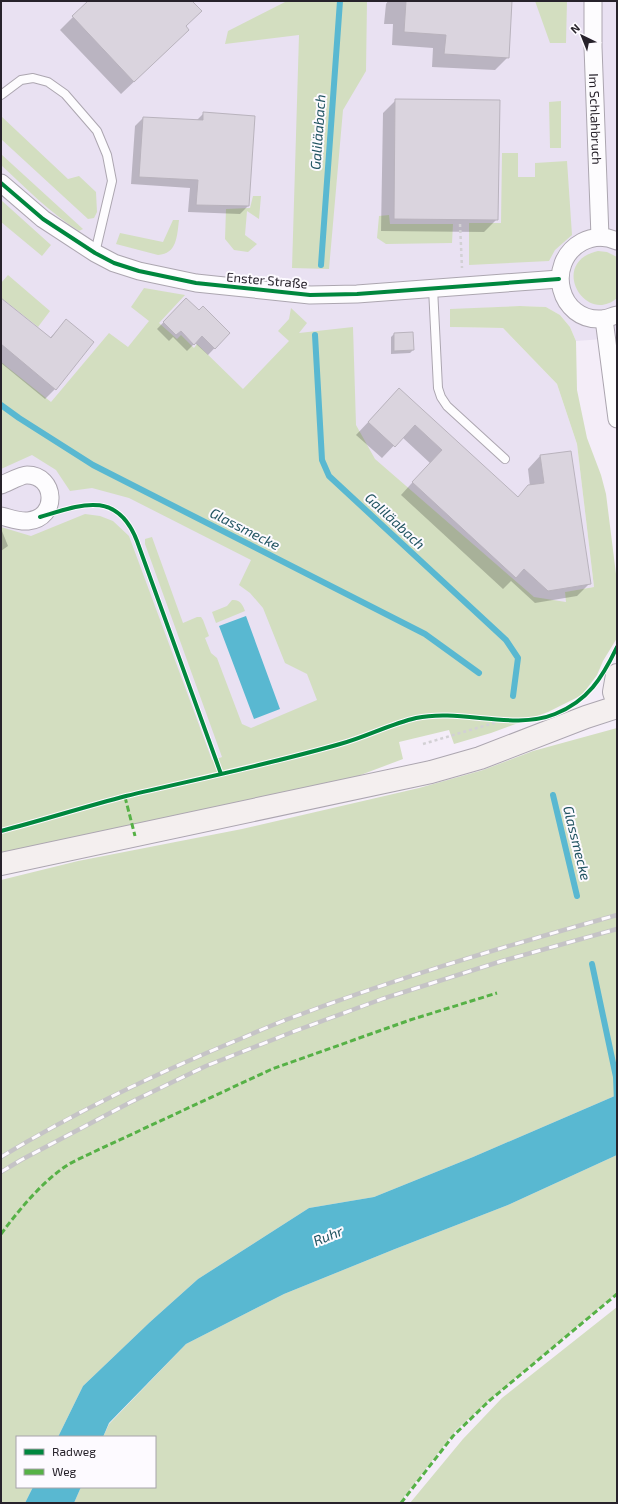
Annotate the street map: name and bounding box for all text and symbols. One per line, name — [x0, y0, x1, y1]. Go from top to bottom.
north arrow — [562, 16, 602, 56]
text: N — [567, 21, 582, 36]
street label: Im Schlahbruch — [586, 73, 605, 165]
water label: Galiläabach — [306, 94, 329, 170]
street label: Enster Straße — [226, 268, 308, 292]
water label: Galiläabach — [362, 489, 429, 553]
water label: Glassmecke — [207, 504, 283, 554]
water label: Glassmecke — [560, 804, 595, 882]
water label: Ruhr — [311, 1222, 345, 1249]
legend — [16, 1436, 156, 1488]
text: Radweg — [52, 1444, 96, 1458]
text: Weg — [52, 1464, 77, 1478]

